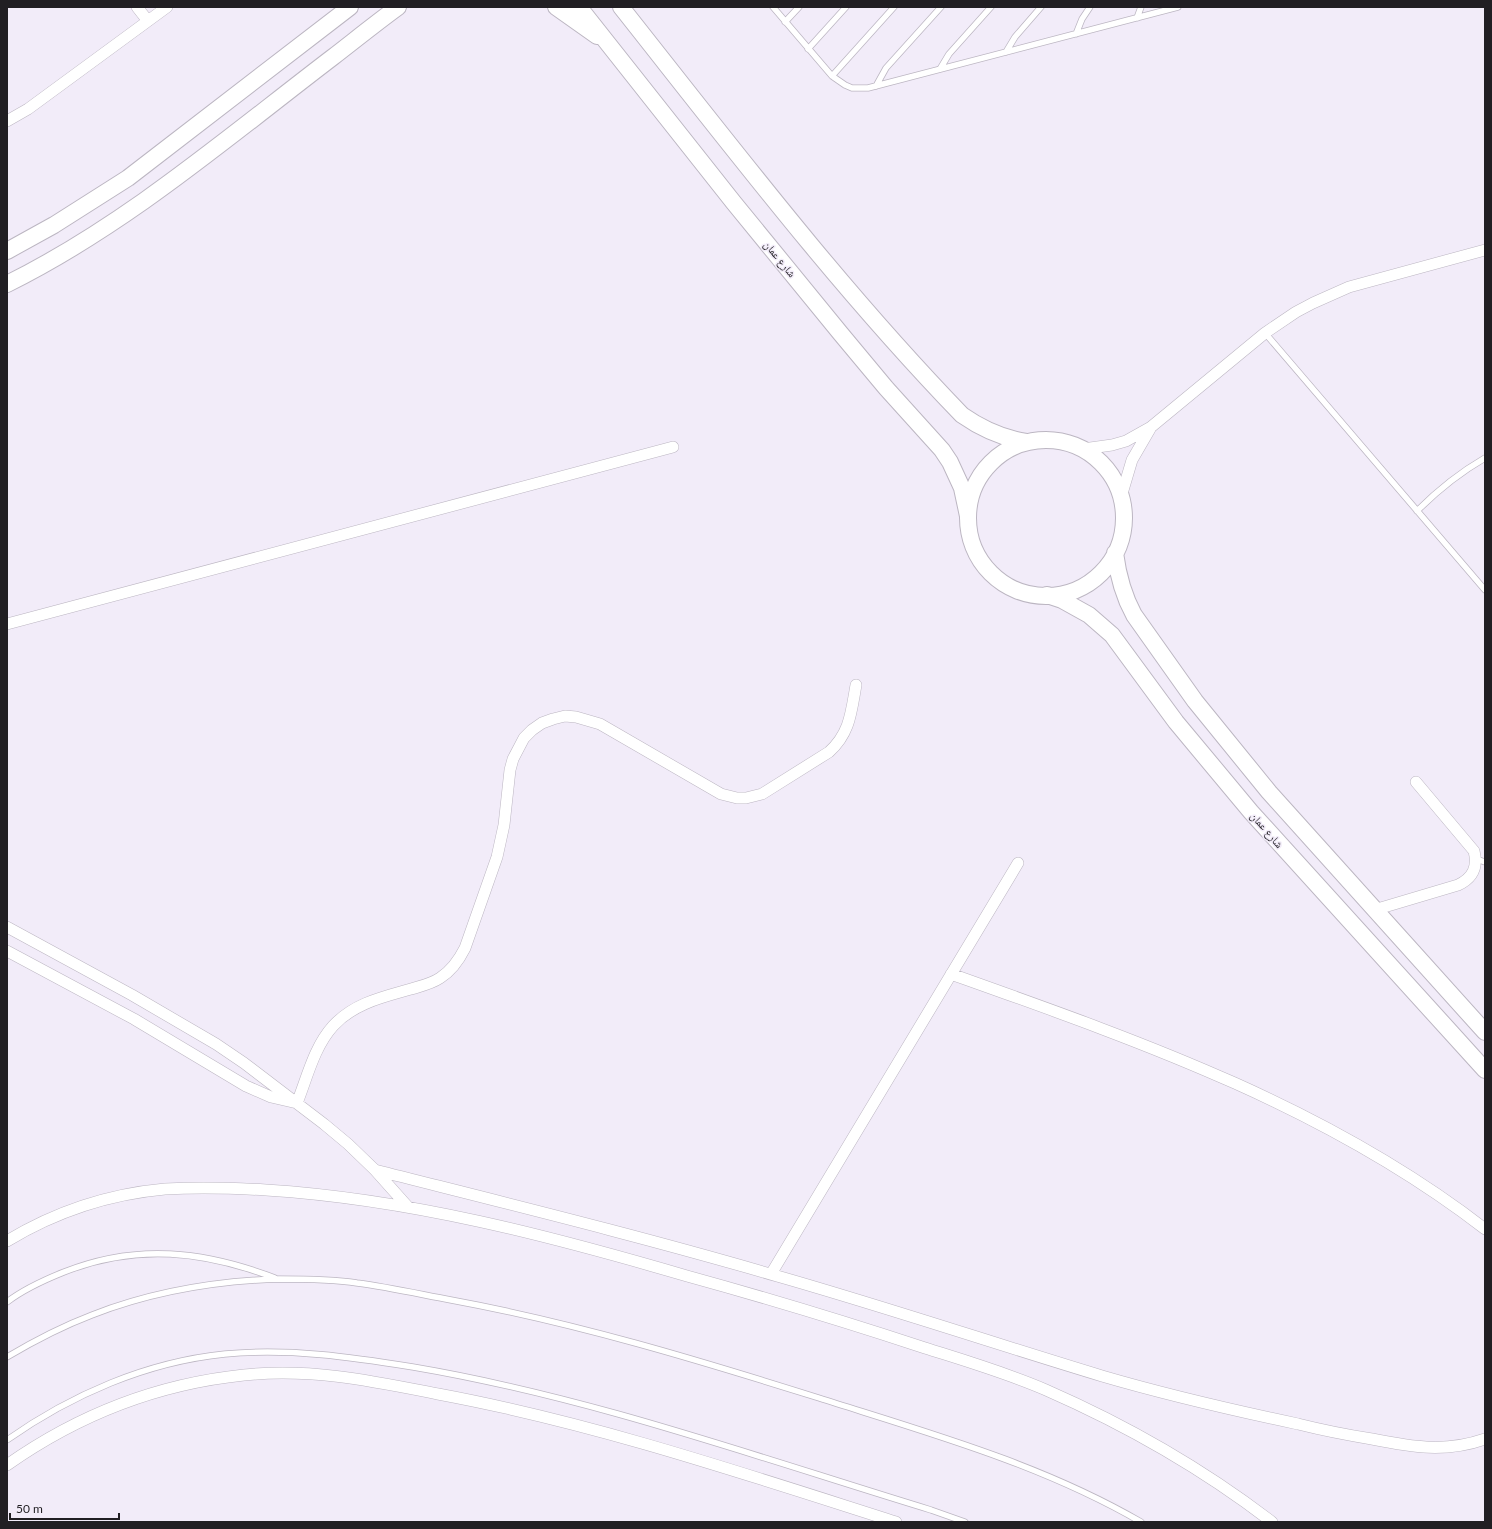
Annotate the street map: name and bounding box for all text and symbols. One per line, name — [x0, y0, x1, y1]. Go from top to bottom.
street label: شارع عمان — [761, 238, 799, 280]
street label: شارع عمان — [1248, 809, 1286, 851]
scale bar — [10, 1495, 119, 1521]
text: 50 m — [16, 1501, 43, 1516]

